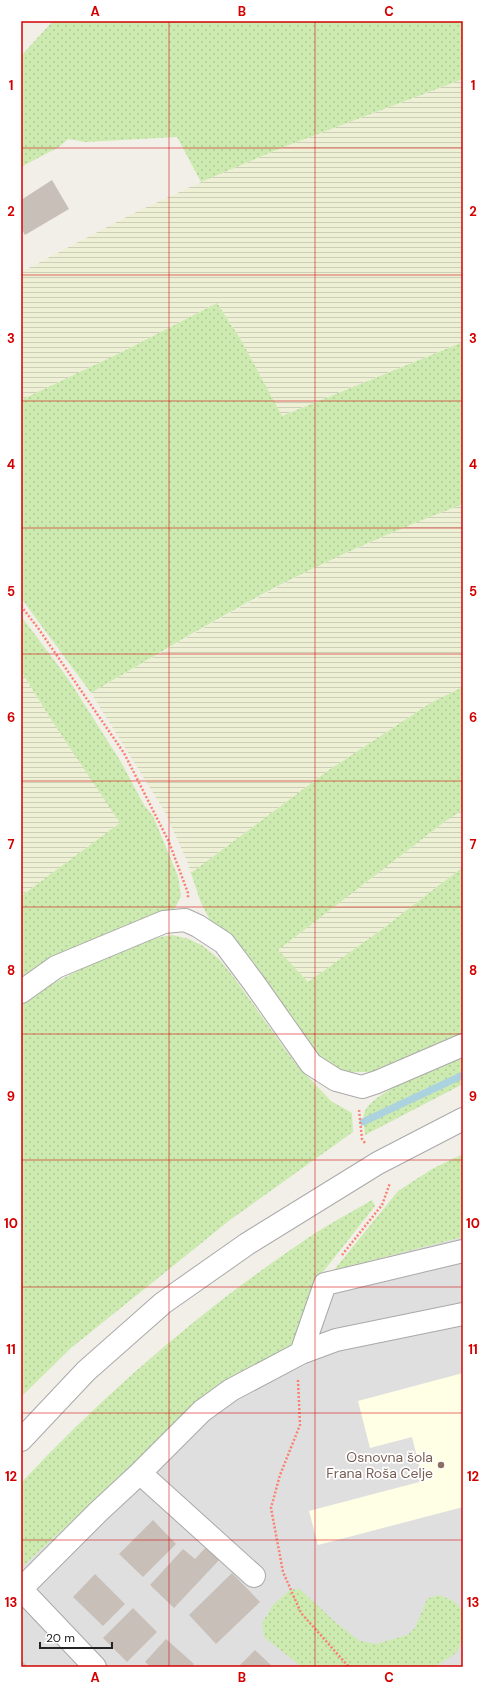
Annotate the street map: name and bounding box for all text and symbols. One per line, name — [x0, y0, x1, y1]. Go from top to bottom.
text: A — [90, 3, 100, 20]
text: B — [238, 3, 246, 20]
text: C — [384, 3, 394, 20]
text: 1 — [9, 77, 13, 94]
text: 1 — [471, 77, 475, 94]
text: 2 — [7, 203, 15, 220]
text: 2 — [469, 203, 477, 220]
text: 3 — [7, 330, 15, 347]
text: 3 — [469, 330, 477, 347]
text: 4 — [7, 456, 15, 473]
text: 4 — [469, 456, 477, 473]
text: 5 — [7, 583, 15, 600]
text: 5 — [469, 583, 477, 600]
text: 6 — [7, 709, 15, 726]
text: 6 — [469, 709, 477, 726]
text: 7 — [8, 836, 15, 853]
text: 7 — [470, 836, 477, 853]
text: 8 — [7, 962, 15, 979]
text: 8 — [469, 962, 477, 979]
text: 9 — [7, 1088, 15, 1105]
text: 9 — [469, 1088, 477, 1105]
text: 10 — [4, 1215, 18, 1232]
text: 10 — [466, 1215, 480, 1232]
text: 11 — [6, 1341, 16, 1358]
text: 11 — [468, 1341, 478, 1358]
place label: Osnovna šola Frana Roša Celje — [326, 1448, 433, 1482]
marker: Osnovna šola Frana Roša Celje — [436, 1460, 446, 1470]
text: 12 — [5, 1468, 17, 1485]
text: 12 — [467, 1468, 479, 1485]
text: 13 — [5, 1594, 17, 1611]
text: 13 — [467, 1594, 479, 1611]
scale bar — [40, 1624, 112, 1650]
text: 20 m — [46, 1630, 75, 1646]
text: A — [90, 1669, 100, 1686]
text: B — [238, 1669, 246, 1686]
text: C — [384, 1669, 394, 1686]

